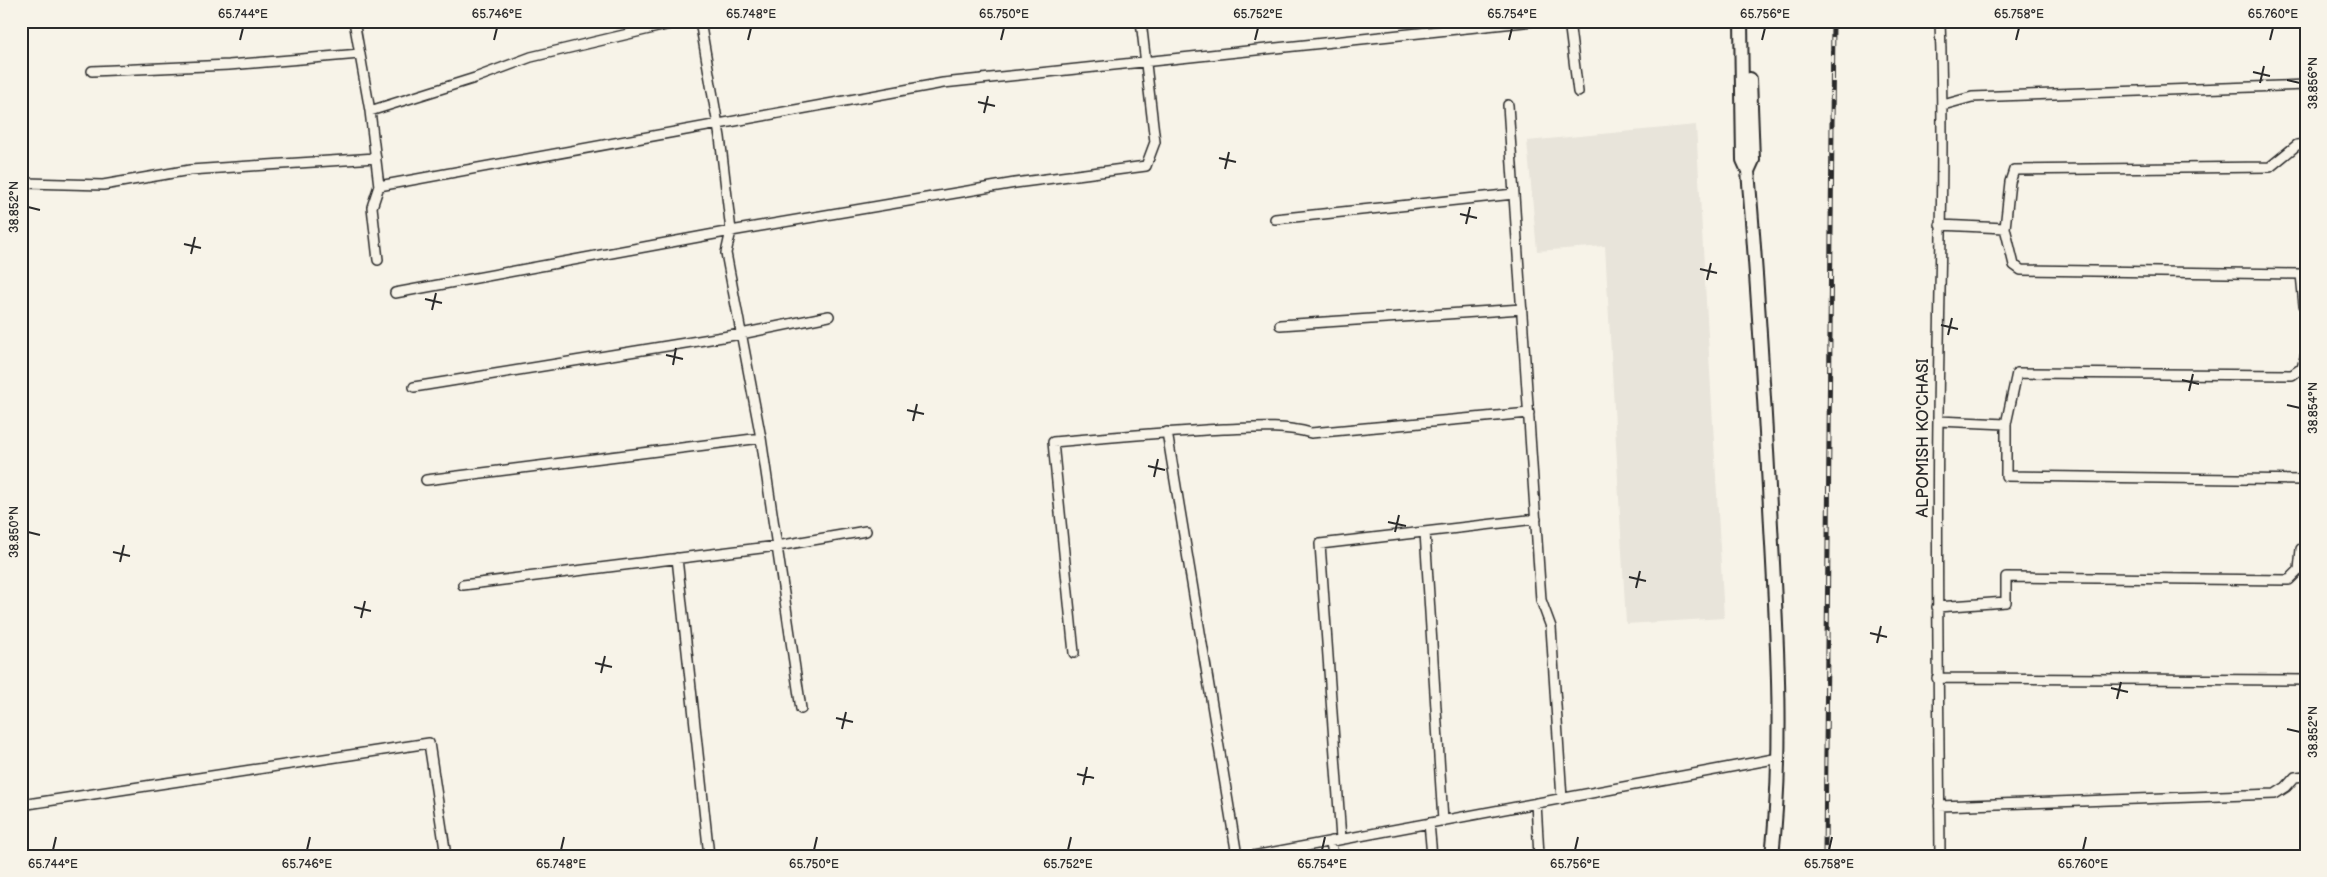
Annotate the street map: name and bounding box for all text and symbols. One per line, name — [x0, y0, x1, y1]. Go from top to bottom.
text: 65.744°E — [218, 7, 268, 22]
text: 65.746°E — [472, 7, 522, 22]
text: 65.748°E — [726, 7, 776, 22]
text: 65.750°E — [979, 7, 1029, 22]
text: 65.752°E — [1233, 7, 1283, 22]
text: 65.754°E — [1487, 7, 1537, 22]
text: 65.756°E — [1740, 7, 1790, 22]
text: 65.758°E — [1994, 7, 2044, 22]
text: 65.760°E — [2248, 7, 2298, 22]
text: 38.856°N — [2306, 57, 2321, 109]
text: 38.852°N — [7, 181, 22, 233]
street label: ALPOMISH KO'CHASI — [1914, 358, 1933, 518]
text: 38.854°N — [2306, 382, 2321, 434]
text: 38.850°N — [7, 506, 22, 558]
text: 38.852°N — [2306, 706, 2321, 758]
text: 65.744°E — [28, 857, 78, 872]
text: 65.746°E — [282, 857, 332, 872]
text: 65.748°E — [536, 857, 586, 872]
text: 65.750°E — [789, 857, 839, 872]
text: 65.752°E — [1043, 857, 1093, 872]
text: 65.754°E — [1297, 857, 1347, 872]
text: 65.756°E — [1550, 857, 1600, 872]
text: 65.758°E — [1804, 857, 1854, 872]
text: 65.760°E — [2058, 857, 2108, 872]

